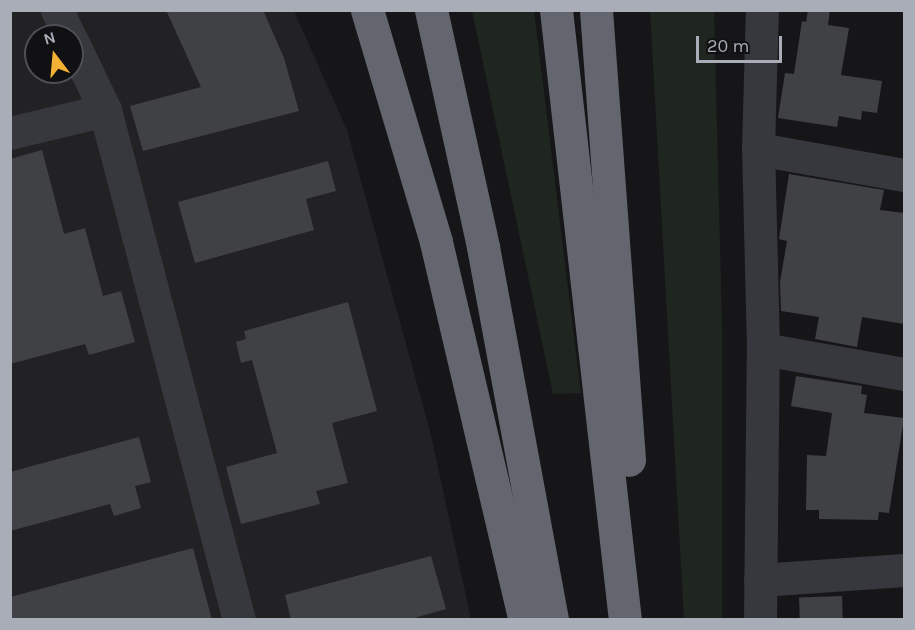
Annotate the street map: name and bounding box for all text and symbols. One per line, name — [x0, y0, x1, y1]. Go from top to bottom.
north arrow — [24, 24, 84, 84]
scale bar — [699, 24, 784, 62]
text: N — [41, 27, 58, 49]
text: 20 m — [707, 35, 749, 57]

